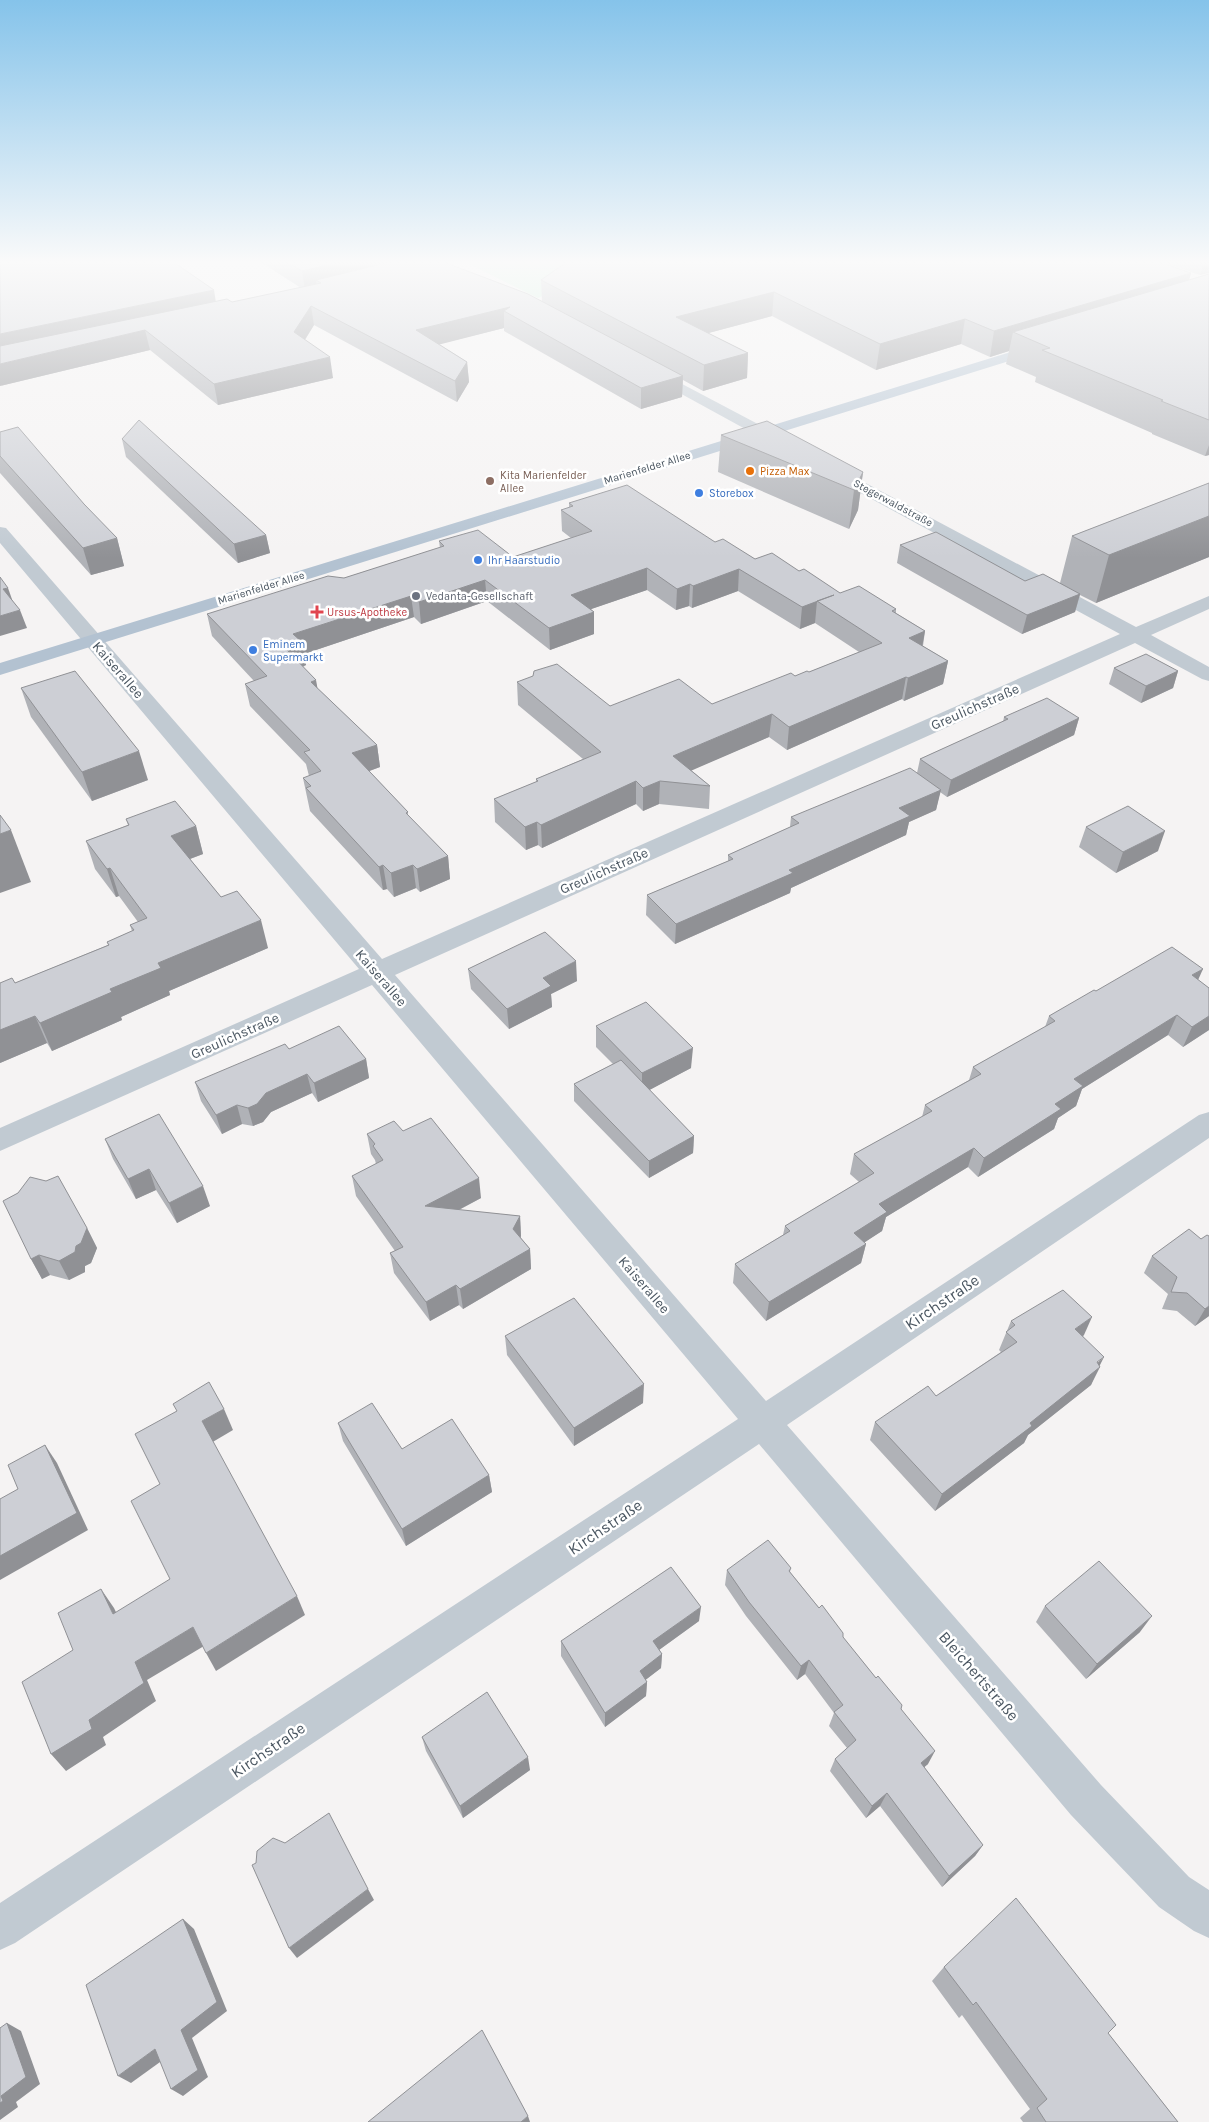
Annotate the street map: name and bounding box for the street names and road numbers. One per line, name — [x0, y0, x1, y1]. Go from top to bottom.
street label: Marienfelder Allee — [602, 449, 692, 487]
street label: Stegerwaldstraße — [851, 477, 935, 530]
street label: Marienfelder Allee — [216, 569, 306, 607]
street label: Kaiserallee — [89, 638, 147, 702]
street label: Greulichstraße — [928, 680, 1022, 734]
street label: Greulichstraße — [557, 844, 651, 898]
street label: Kaiserallee — [352, 946, 410, 1010]
street label: Greulichstraße — [188, 1009, 282, 1063]
street label: Kaiserallee — [615, 1253, 673, 1317]
street label: Kirchstraße — [901, 1270, 983, 1334]
street label: Kirchstraße — [564, 1495, 646, 1559]
street label: Bleichertstraße — [935, 1627, 1023, 1725]
street label: Kirchstraße — [227, 1718, 309, 1782]

